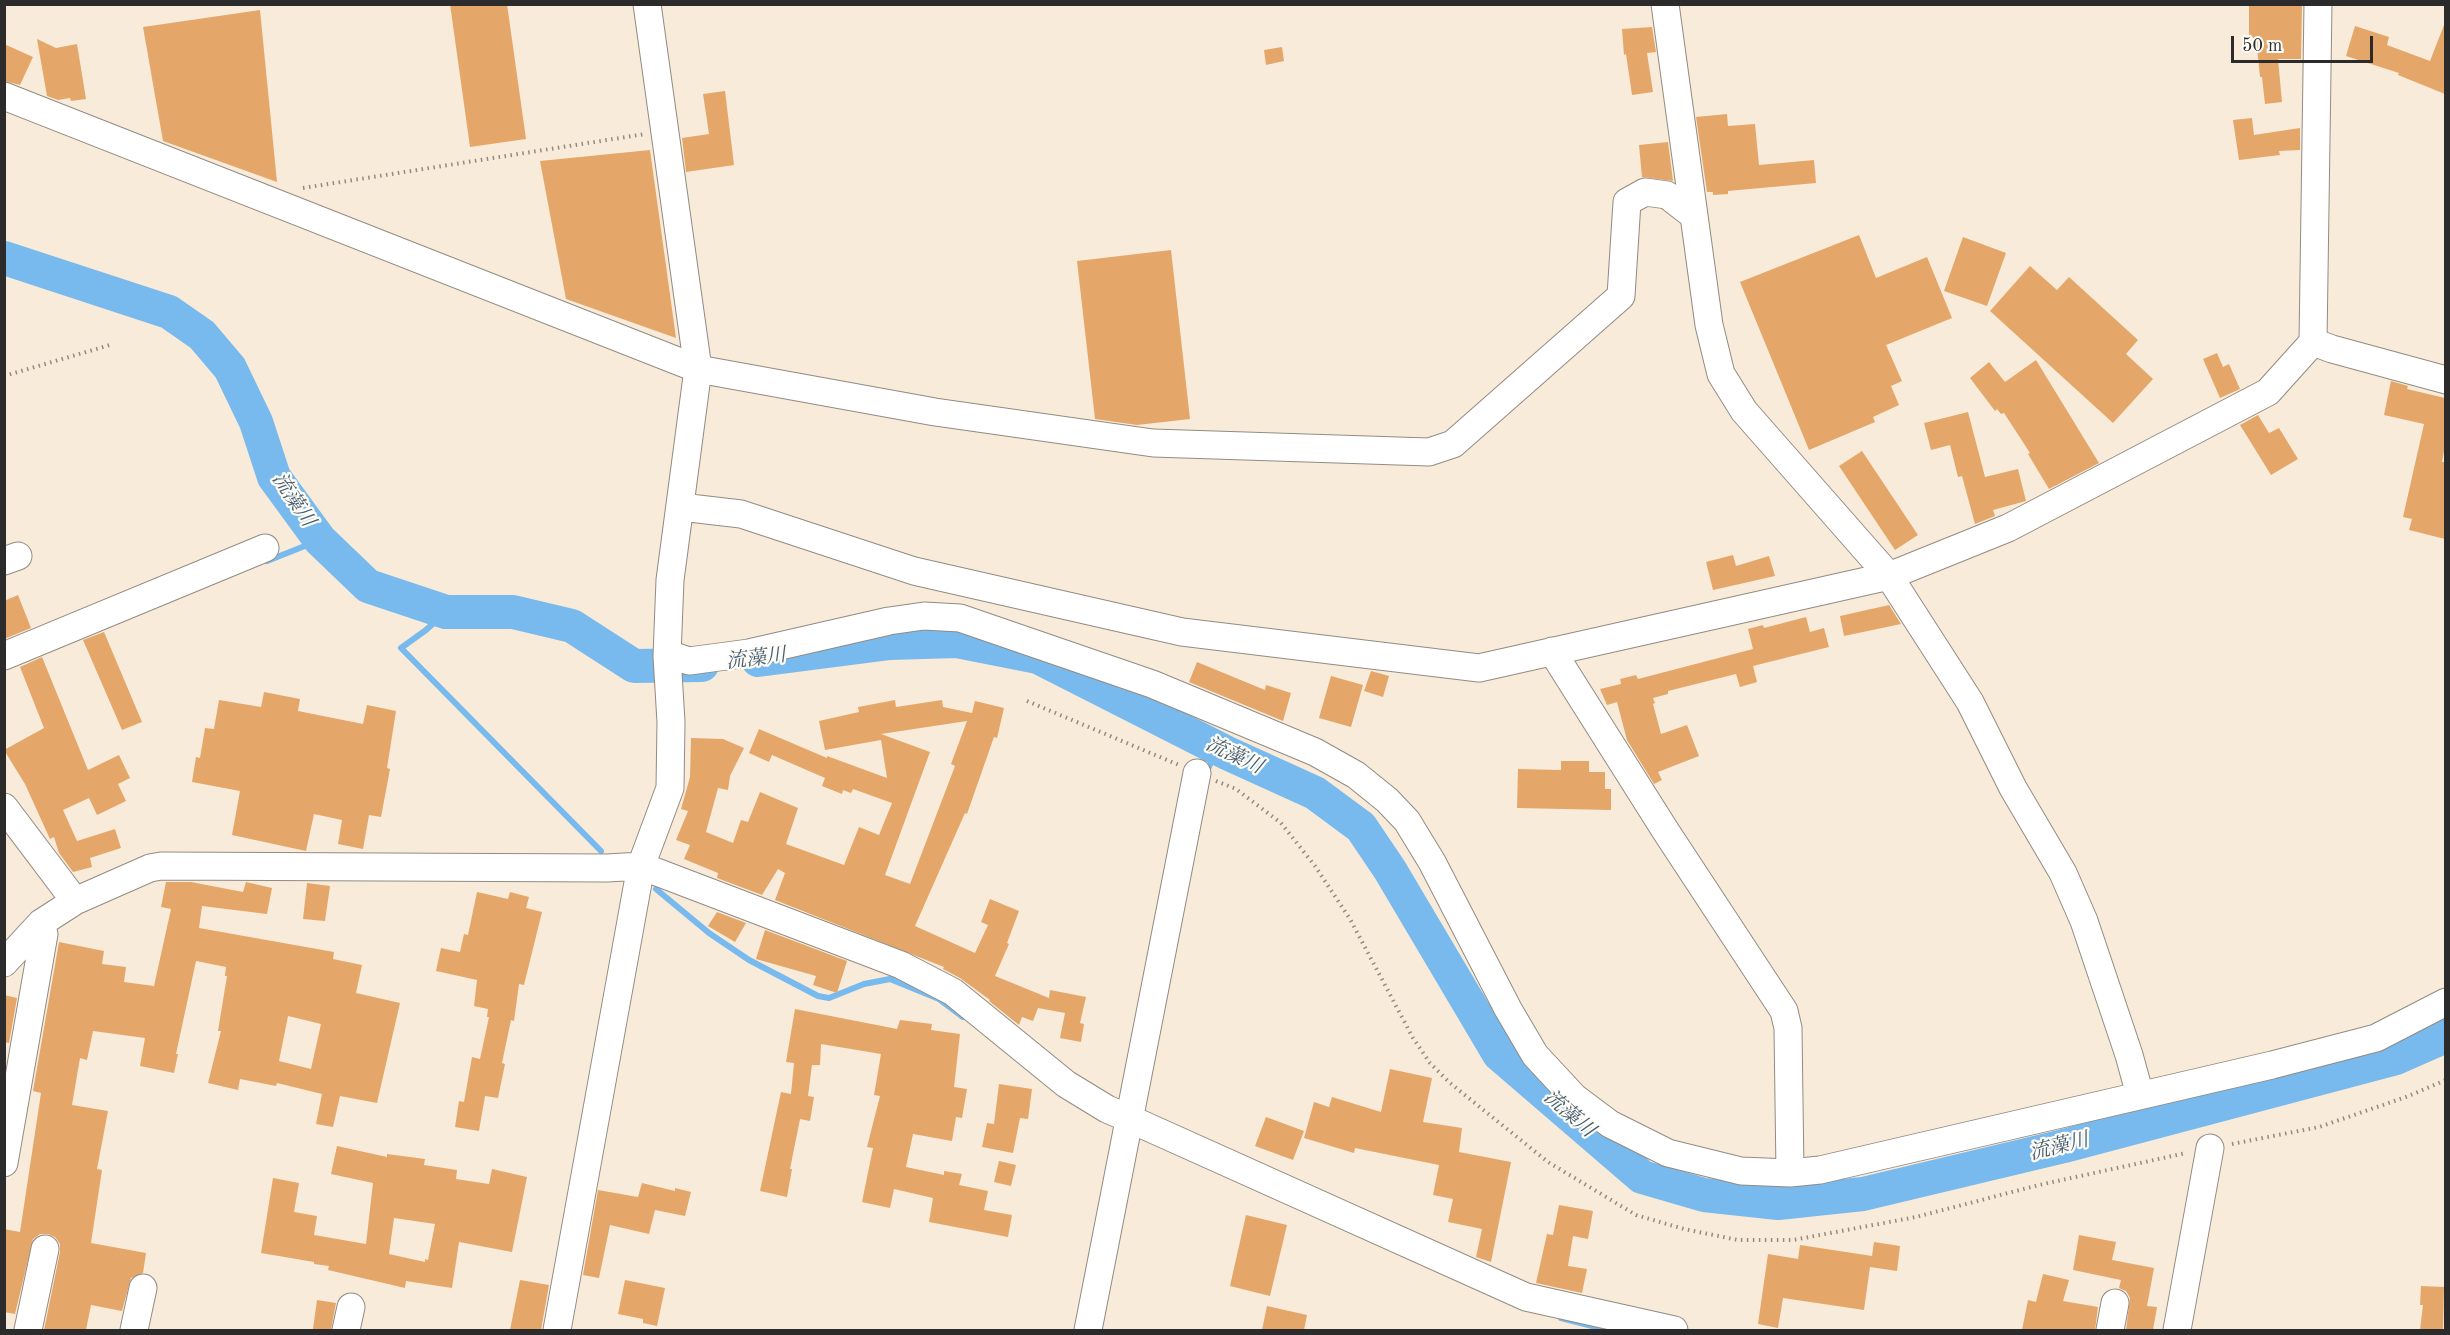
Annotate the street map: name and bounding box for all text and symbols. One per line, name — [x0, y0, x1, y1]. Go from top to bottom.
scale bar — [2234, 24, 2376, 62]
text: 50 m — [2242, 37, 2282, 55]
water label: 流藻川 — [266, 468, 320, 532]
water label: 流藻川 — [725, 643, 787, 675]
water label: 流藻川 — [1202, 732, 1266, 780]
water label: 流藻川 — [1538, 1085, 1600, 1143]
water label: 流藻川 — [2027, 1128, 2091, 1166]

